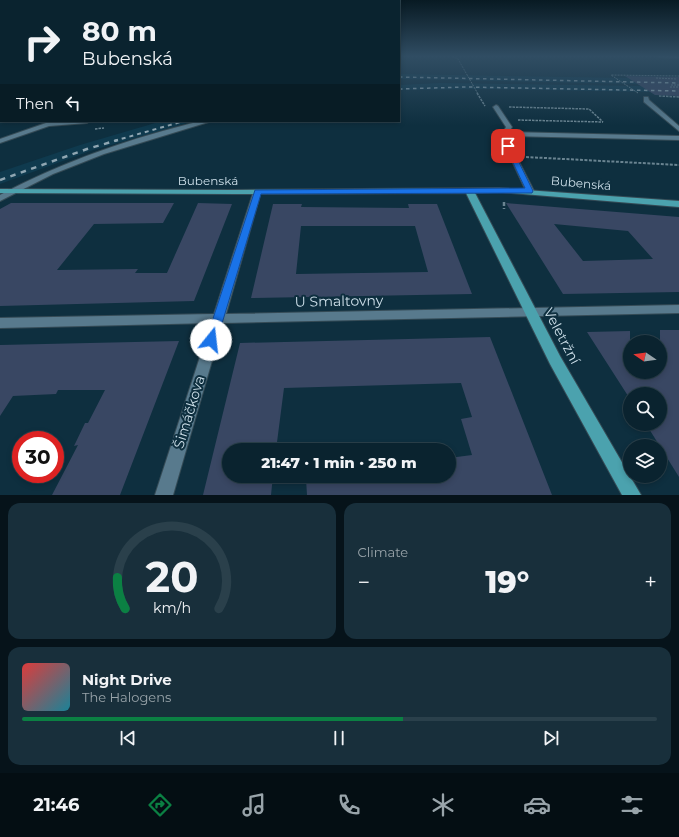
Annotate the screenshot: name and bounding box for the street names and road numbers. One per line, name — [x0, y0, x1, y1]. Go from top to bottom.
street label: Bubenská — [178, 173, 238, 188]
street label: Bubenská — [550, 173, 612, 193]
street label: U Smaltovny — [295, 291, 384, 311]
street label: Veletržní — [540, 305, 585, 368]
street label: Šimáčkova — [169, 373, 209, 451]

